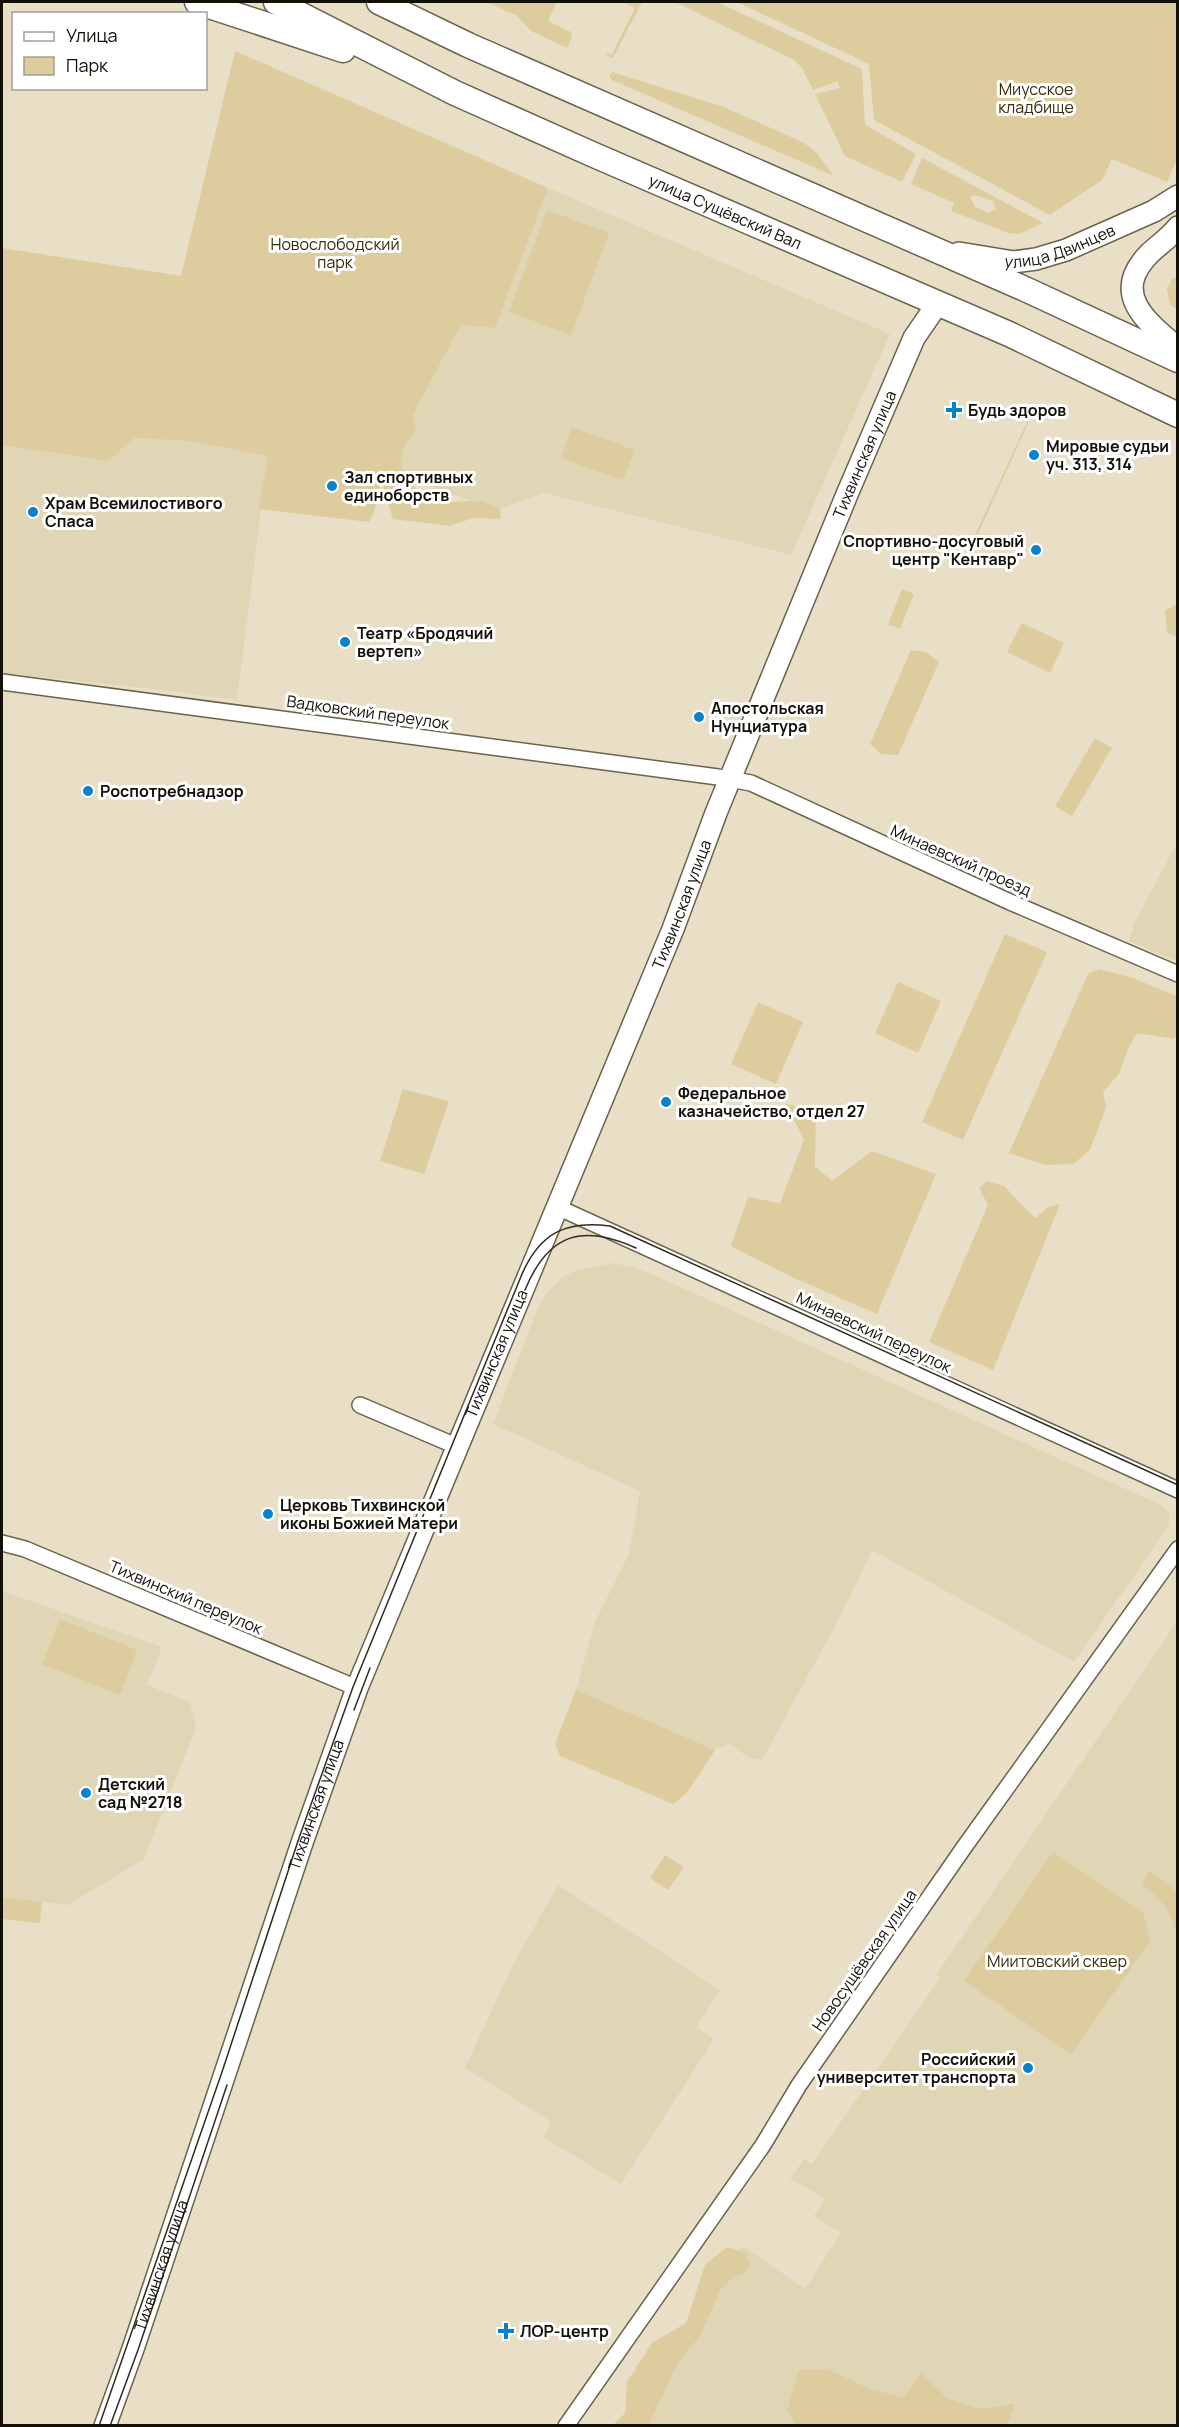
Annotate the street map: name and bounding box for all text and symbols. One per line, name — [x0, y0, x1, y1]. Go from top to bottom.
legend — [12, 12, 207, 90]
text: Улица — [66, 23, 118, 47]
text: Парк — [66, 53, 109, 77]
park label: Миусское кладбище — [998, 78, 1074, 118]
street label: улица Сущёвский Вал — [645, 169, 805, 254]
street label: улица Двинцев — [1003, 219, 1119, 273]
park label: Новослободский парк — [270, 233, 400, 273]
street label: Тихвинская улица — [827, 387, 901, 522]
place label: Будь здоров — [968, 399, 1066, 421]
marker: Будь здоров — [945, 401, 963, 419]
place label: Мировые судьи уч. 313, 314 — [1046, 435, 1169, 475]
marker: Мировые судьи уч. 313, 314 — [1027, 448, 1041, 462]
place label: Зал спортивных единоборств — [344, 466, 473, 506]
marker: Зал спортивных единоборств — [325, 479, 339, 493]
place label: Храм Всемилостивого Спаса — [45, 492, 223, 532]
marker: Храм Всемилостивого Спаса — [26, 505, 40, 519]
place label: Спортивно-досуговый центр "Кентавр" — [843, 530, 1024, 570]
marker: Спортивно-досуговый центр "Кентавр" — [1029, 543, 1043, 557]
place label: Театр «Бродячий вертеп» — [357, 622, 493, 662]
marker: Театр «Бродячий вертеп» — [338, 635, 352, 649]
street label: Вадковский переулок — [285, 690, 452, 734]
place label: Апостольская Нунциатура — [711, 697, 824, 737]
marker: Апостольская Нунциатура — [692, 710, 706, 724]
place label: Роспотребнадзор — [100, 780, 244, 802]
marker: Роспотребнадзор — [81, 784, 95, 798]
street label: Минаевский проезд — [887, 819, 1035, 901]
street label: Тихвинская улица — [646, 836, 716, 973]
place label: Федеральное казначейство, отдел 27 — [678, 1082, 865, 1122]
marker: Федеральное казначейство, отдел 27 — [659, 1095, 673, 1109]
street label: Тихвинская улица — [460, 1286, 533, 1421]
street label: Минаевский переулок — [793, 1286, 956, 1378]
place label: Церковь Тихвинской иконы Божией Матери — [280, 1494, 458, 1534]
marker: Церковь Тихвинской иконы Божией Матери — [261, 1507, 275, 1521]
street label: Тихвинский переулок — [106, 1555, 267, 1640]
street label: Тихвинская улица — [283, 1736, 349, 1873]
place label: Детский сад №2718 — [98, 1773, 183, 1813]
marker: Детский сад №2718 — [79, 1786, 93, 1800]
street label: Новосущёвская улица — [807, 1885, 921, 2035]
park label: Миитовский сквер — [987, 1950, 1127, 1972]
place label: Российский университет транспорта — [817, 2048, 1016, 2088]
marker: Российский университет транспорта — [1021, 2061, 1035, 2075]
street label: Тихвинская улица — [129, 2197, 193, 2334]
place label: ЛОР-центр — [520, 2320, 609, 2342]
marker: ЛОР-центр — [497, 2322, 515, 2340]

